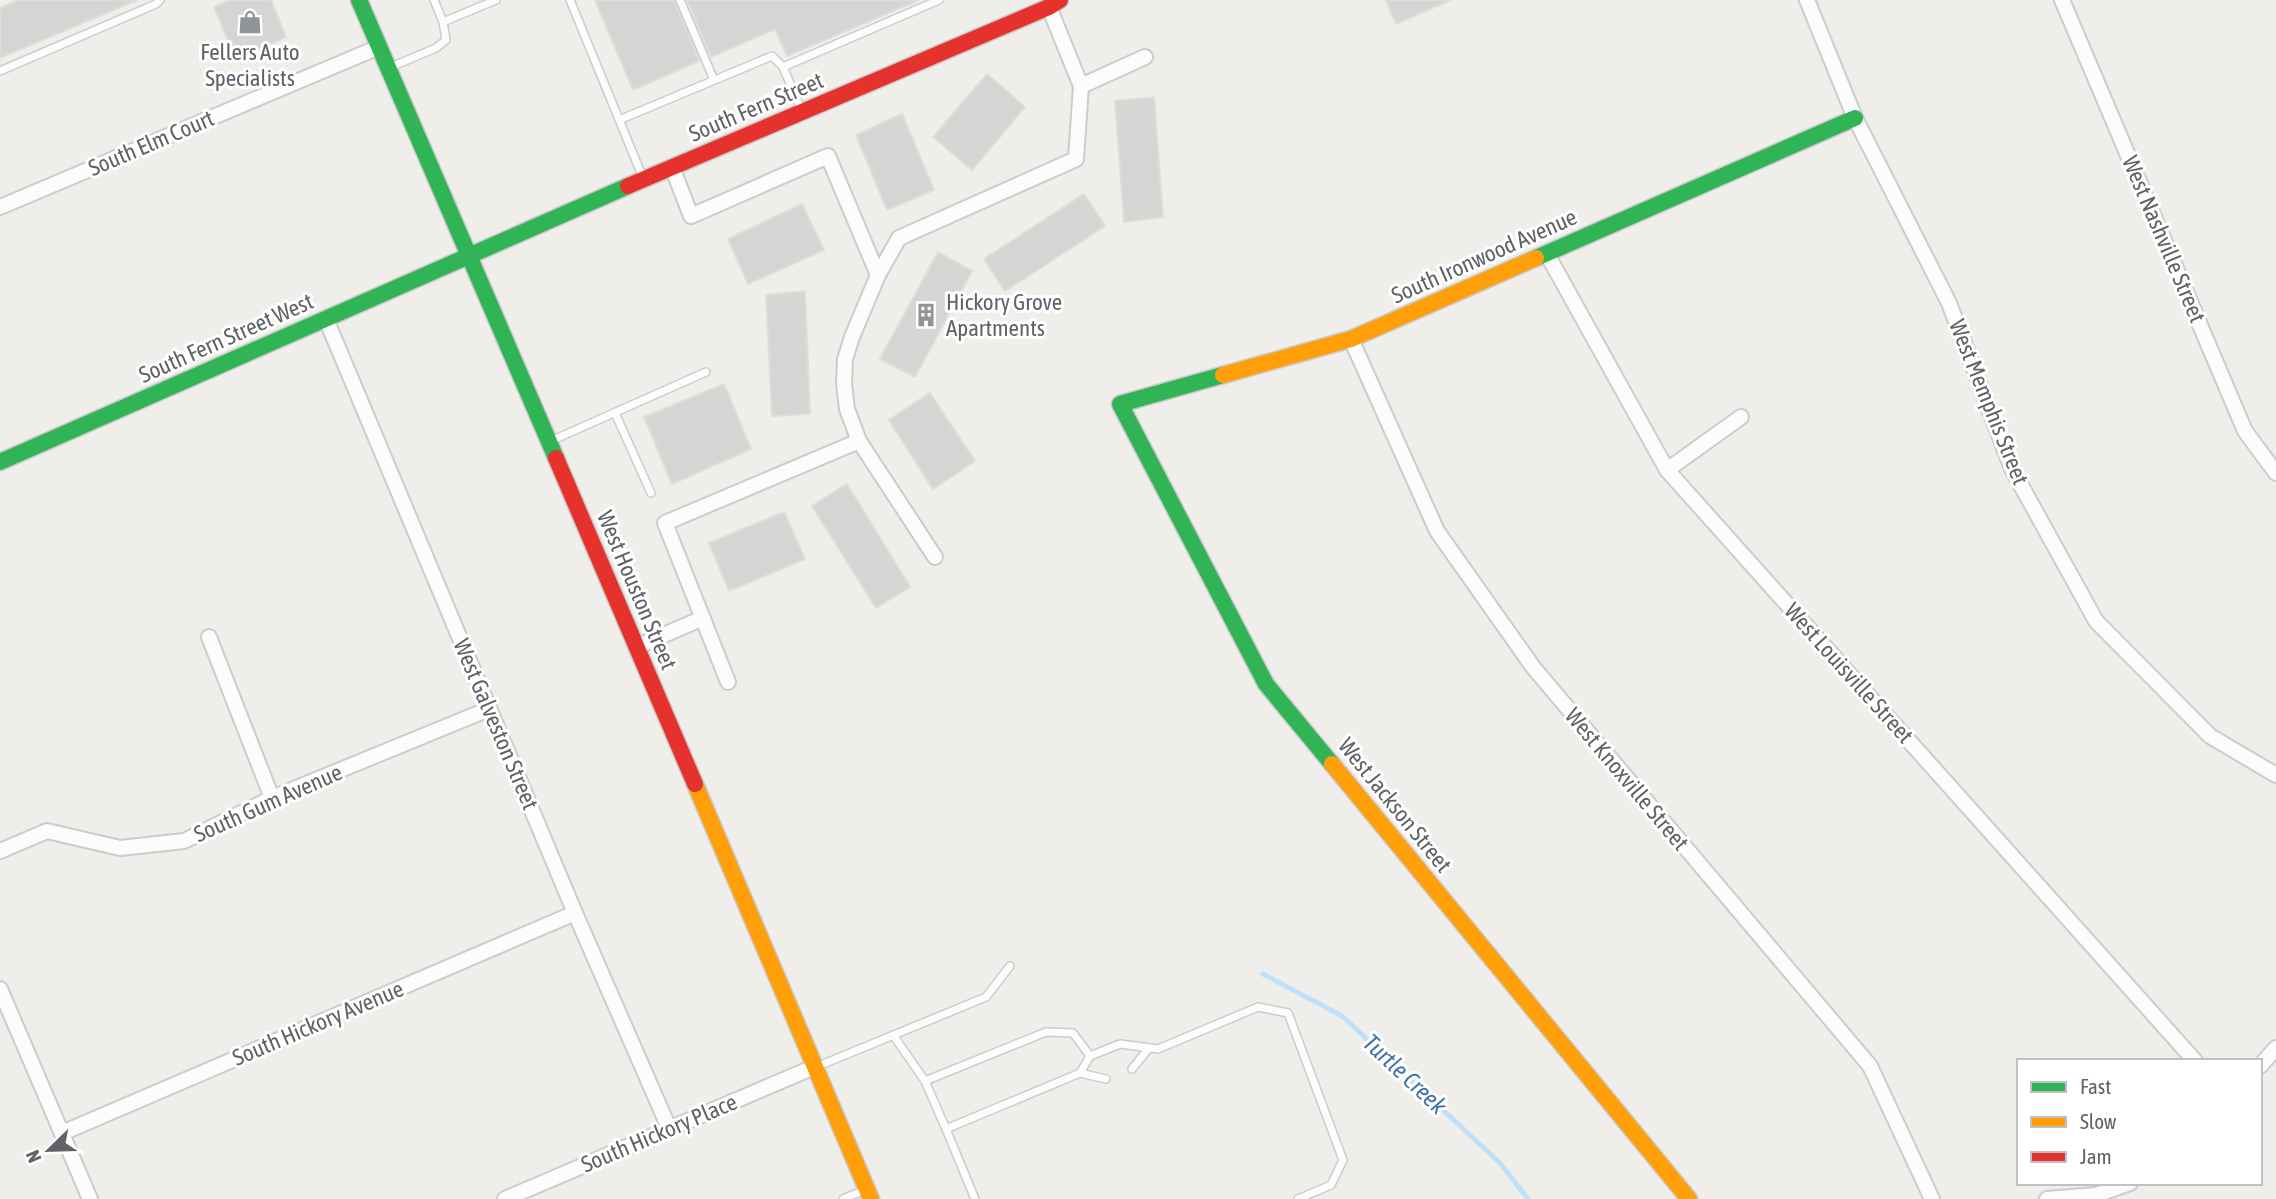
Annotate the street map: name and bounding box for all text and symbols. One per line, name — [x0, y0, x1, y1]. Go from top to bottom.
shop icon: Fellers Auto Specialists — [236, 8, 264, 36]
place label: Fellers Auto Specialists — [200, 39, 300, 91]
street label: South Fern Street — [685, 67, 827, 147]
street label: South Elm Court — [84, 105, 218, 181]
street label: West Nashville Street — [2117, 152, 2211, 326]
street label: South Ironwood Avenue — [1387, 203, 1581, 309]
street label: South Fern Street West — [135, 288, 317, 388]
place label: Hickory Grove Apartments — [946, 289, 1062, 341]
building icon: Hickory Grove Apartments — [912, 301, 940, 329]
street label: West Memphis Street — [1944, 316, 2034, 488]
street label: West Houston Street — [592, 507, 682, 673]
street label: West Louisville Street — [1779, 598, 1919, 748]
street label: West Galveston Street — [448, 635, 544, 813]
street label: West Knoxville Street — [1560, 703, 1694, 855]
street label: West Jackson Street — [1333, 733, 1457, 877]
street label: South Gum Avenue — [190, 759, 346, 847]
street label: South Hickory Avenue — [229, 975, 407, 1071]
water label: Turtle Creek — [1358, 1029, 1453, 1120]
legend — [2017, 1059, 2262, 1185]
text: Fast — [2080, 1074, 2111, 1098]
street label: South Hickory Place — [577, 1088, 741, 1178]
text: Slow — [2080, 1109, 2117, 1133]
north arrow — [14, 1115, 84, 1185]
text: Jam — [2080, 1144, 2112, 1168]
text: N — [21, 1147, 46, 1166]

